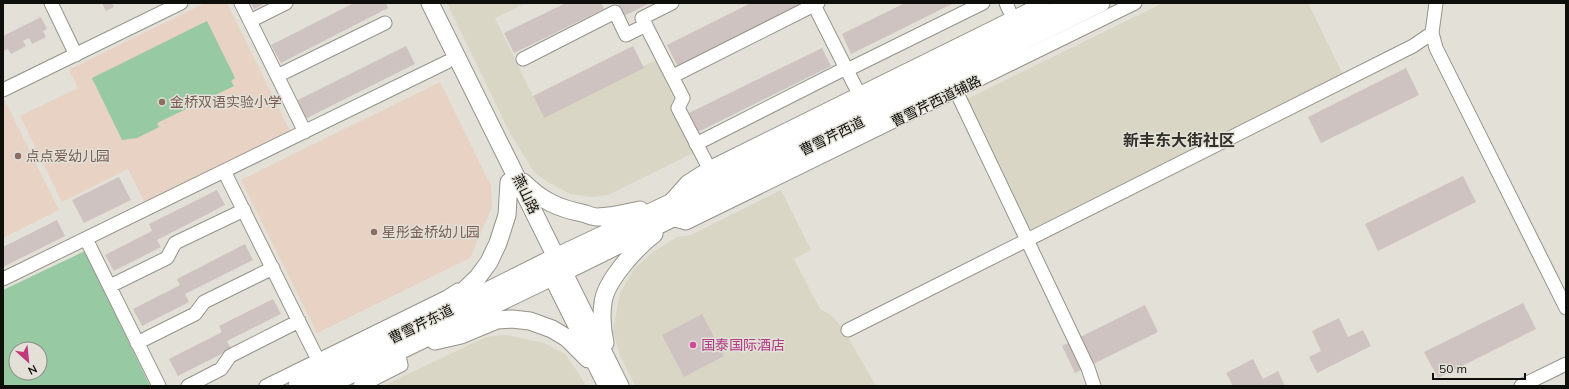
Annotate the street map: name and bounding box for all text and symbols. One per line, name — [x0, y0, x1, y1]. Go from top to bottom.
street label: 曹雪芹西道辅路 — [888, 71, 984, 131]
place label: 金桥双语实验小学 — [170, 93, 282, 111]
marker: 金桥双语实验小学 — [157, 97, 167, 107]
street label: 曹雪芹西道 — [797, 113, 867, 159]
district label: 新丰东大街社区 — [1123, 130, 1235, 150]
place label: 点点爱幼儿园 — [26, 147, 110, 165]
marker: 点点爱幼儿园 — [13, 151, 23, 161]
street label: 燕山路 — [509, 171, 543, 217]
place label: 星彤金桥幼儿园 — [382, 223, 480, 241]
marker: 星彤金桥幼儿园 — [369, 227, 379, 237]
street label: 曹雪芹东道 — [386, 301, 456, 347]
place label: 国泰国际酒店 — [701, 336, 785, 354]
marker: 国泰国际酒店 — [688, 340, 698, 350]
north arrow — [8, 341, 48, 381]
scale bar — [1433, 355, 1525, 381]
text: 50 m — [1439, 361, 1467, 376]
text: N — [26, 362, 39, 378]

